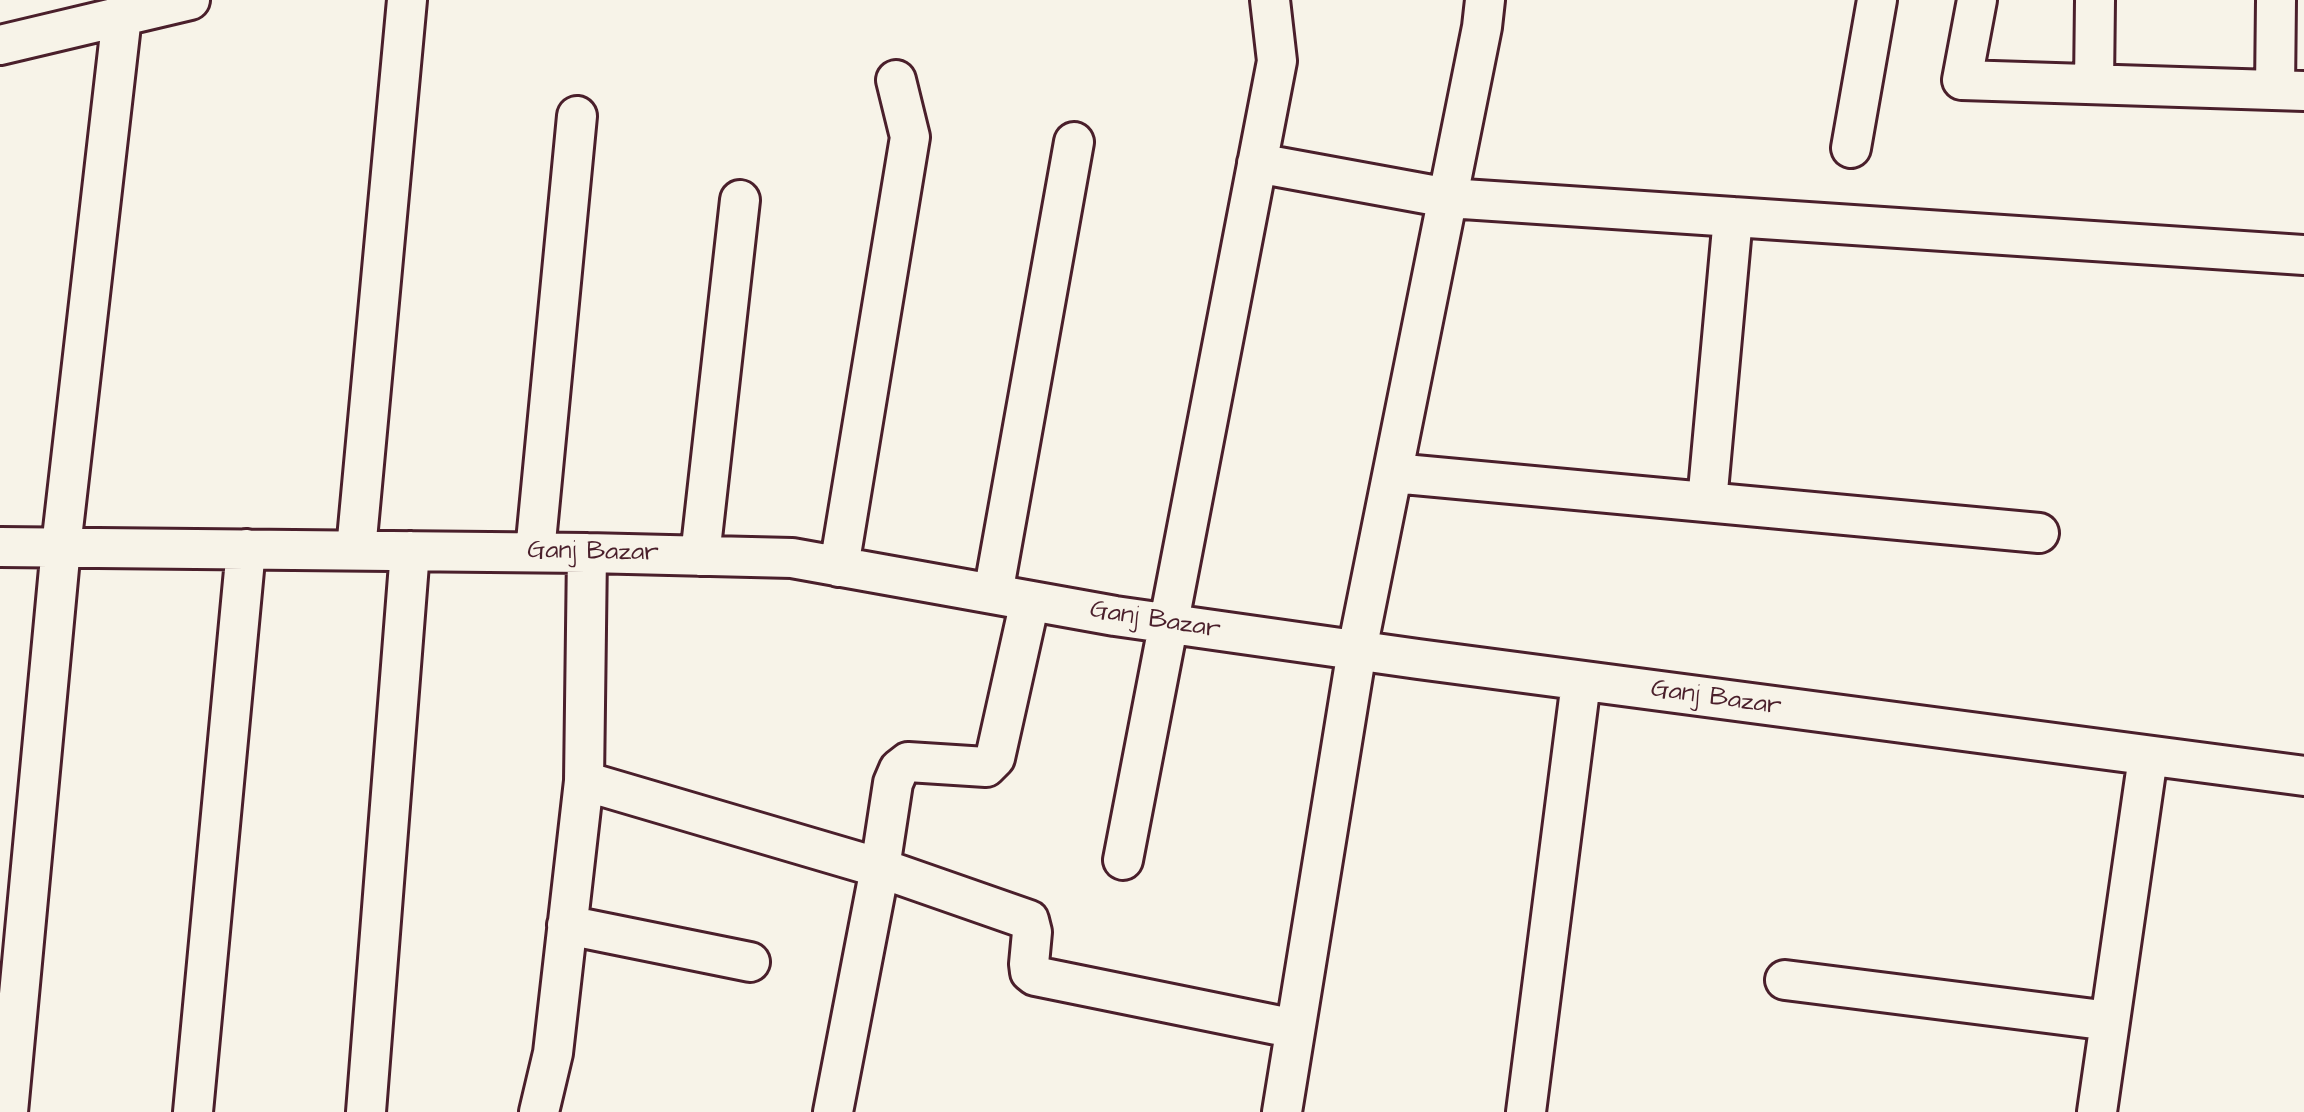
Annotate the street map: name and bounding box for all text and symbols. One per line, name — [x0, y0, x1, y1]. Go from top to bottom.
street label: Ganj Bazar — [527, 536, 659, 570]
street label: Ganj Bazar — [1088, 595, 1222, 647]
street label: Ganj Bazar — [1649, 674, 1783, 724]

